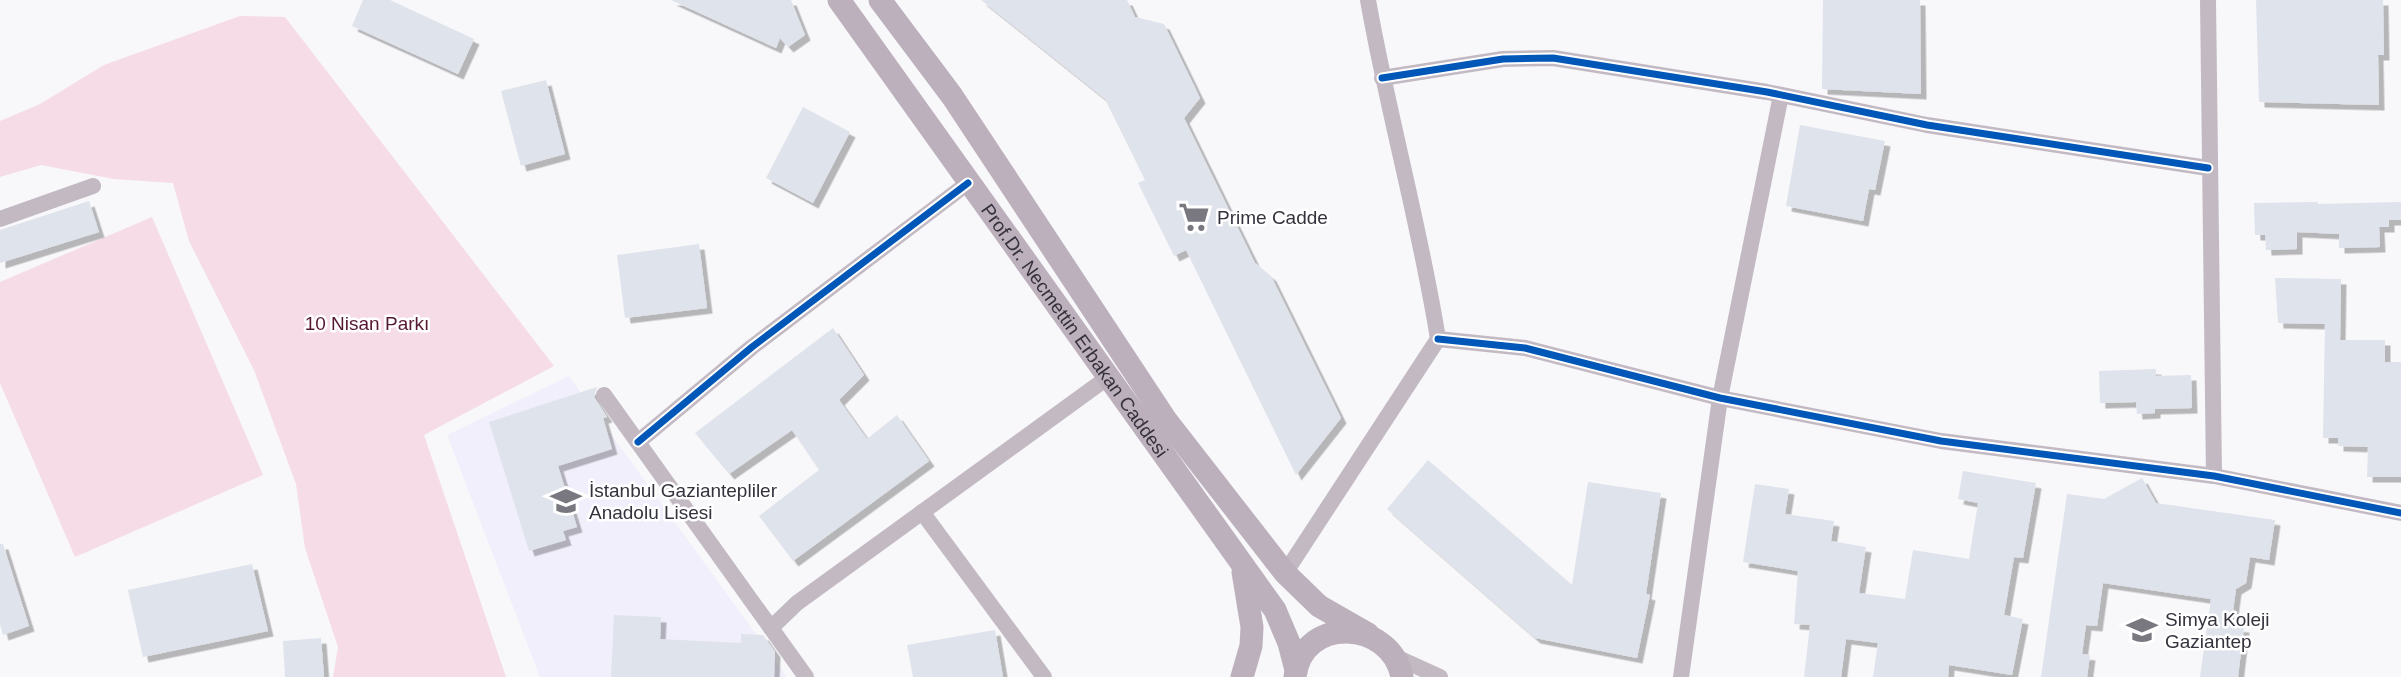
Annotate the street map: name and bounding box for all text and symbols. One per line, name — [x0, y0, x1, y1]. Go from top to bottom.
street label: Prof.Dr. Necmettin Erbakan Caddesi — [977, 200, 1173, 461]
supermarket icon: Prime Cadde — [1177, 200, 1211, 234]
place label: Prime Cadde — [1217, 207, 1328, 228]
park label: 10 Nisan Parkı — [305, 313, 429, 334]
place label: İstanbul Gaziantepliler Anadolu Lisesi — [589, 480, 778, 523]
school or university icon: İstanbul Gaziantepliler Anadolu Lisesi — [549, 484, 583, 518]
place label: Simya Koleji Gaziantep — [2165, 609, 2270, 652]
school or university icon: Simya Koleji Gaziantep — [2125, 613, 2159, 647]

